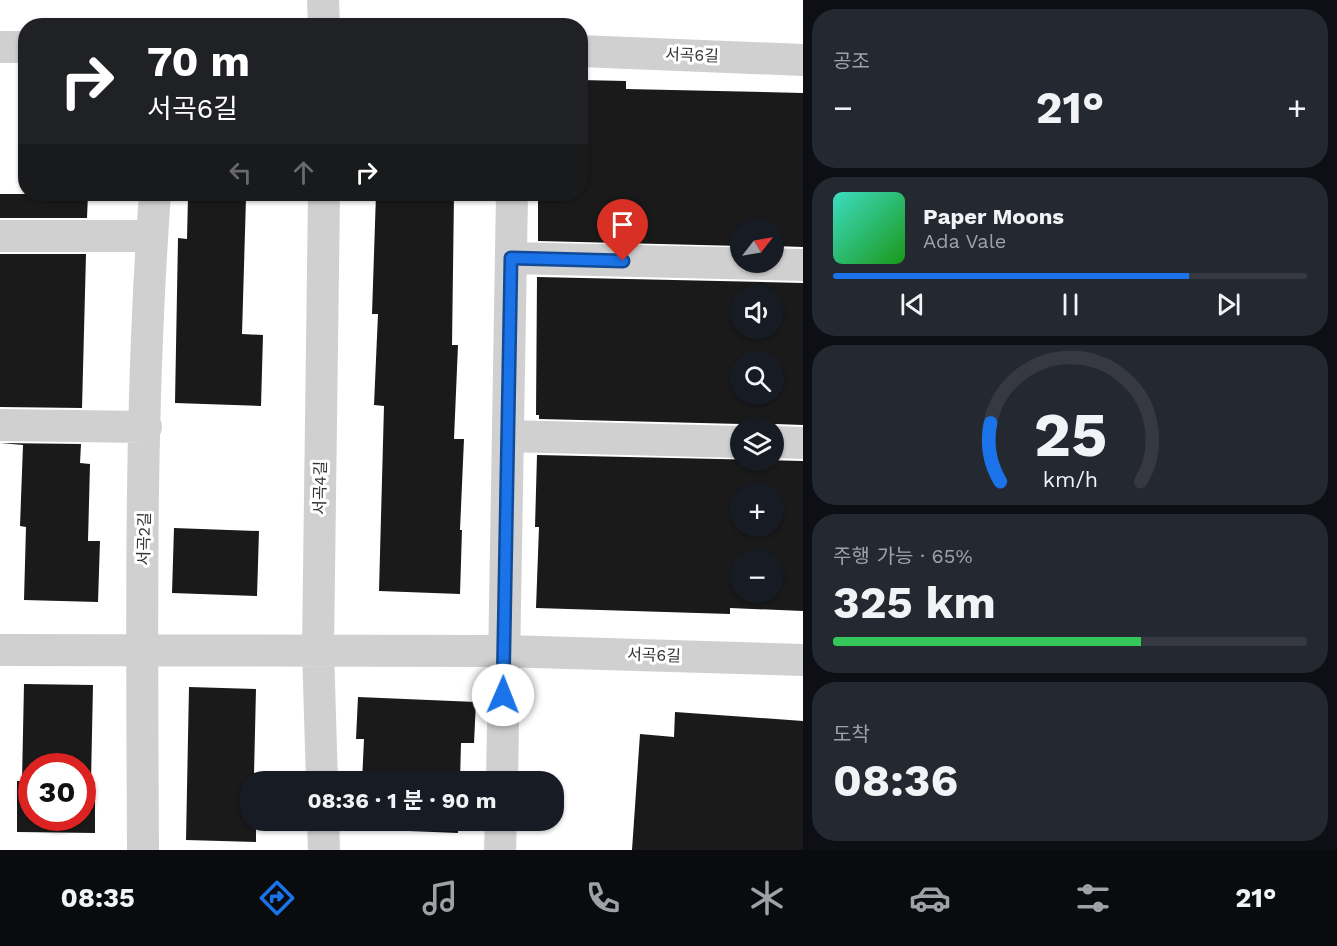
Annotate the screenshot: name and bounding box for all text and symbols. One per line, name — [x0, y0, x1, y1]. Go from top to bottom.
text: 70 m — [147, 37, 250, 86]
icon: right — [48, 42, 126, 120]
street label: 서곡6길 — [665, 45, 719, 65]
text: 공조 — [833, 49, 870, 73]
text: 21° — [1036, 81, 1104, 134]
text: − — [833, 88, 853, 127]
text: + — [1287, 88, 1307, 127]
text: 서곡6길 — [147, 93, 238, 125]
icon: left — [224, 156, 257, 189]
icon: ahead — [287, 156, 320, 189]
icon: right — [350, 156, 383, 189]
pin — [597, 199, 648, 261]
text: Paper Moons — [923, 204, 1064, 229]
icon: arrive — [606, 208, 639, 241]
north arrow — [730, 219, 784, 273]
map controls — [730, 219, 784, 603]
text: Ada Vale — [923, 229, 1006, 253]
button: sound — [730, 285, 784, 339]
icon: previous — [896, 288, 929, 321]
icon: pause — [1054, 288, 1087, 321]
icon: next — [1212, 288, 1245, 321]
button: search — [730, 351, 784, 405]
text: 25 — [1033, 398, 1107, 471]
button: layers — [730, 417, 784, 471]
street label: 서곡4길 — [310, 461, 330, 515]
text: km/h — [1042, 467, 1098, 492]
button: + — [730, 483, 784, 537]
street label: 서곡2길 — [134, 512, 154, 566]
text: 주행 가능 · 65% — [833, 544, 973, 568]
button: − — [730, 549, 784, 603]
text: 325 km — [833, 576, 996, 629]
street label: 서곡6길 — [627, 645, 681, 665]
position arrow — [471, 663, 535, 727]
text: 도착 — [833, 722, 870, 746]
speed limit sign: 30 — [18, 753, 96, 831]
text: 08:36 — [833, 754, 958, 807]
text: 08:36 · 1 분 · 90 m — [308, 788, 496, 813]
icon: directions — [256, 877, 298, 919]
icon: music — [419, 877, 461, 919]
icon: phone — [582, 877, 624, 919]
icon: climate — [746, 877, 788, 919]
icon: car — [909, 877, 951, 919]
icon: filters — [1072, 877, 1114, 919]
text: 08:35 — [61, 882, 135, 914]
text: 21° — [1235, 882, 1276, 914]

